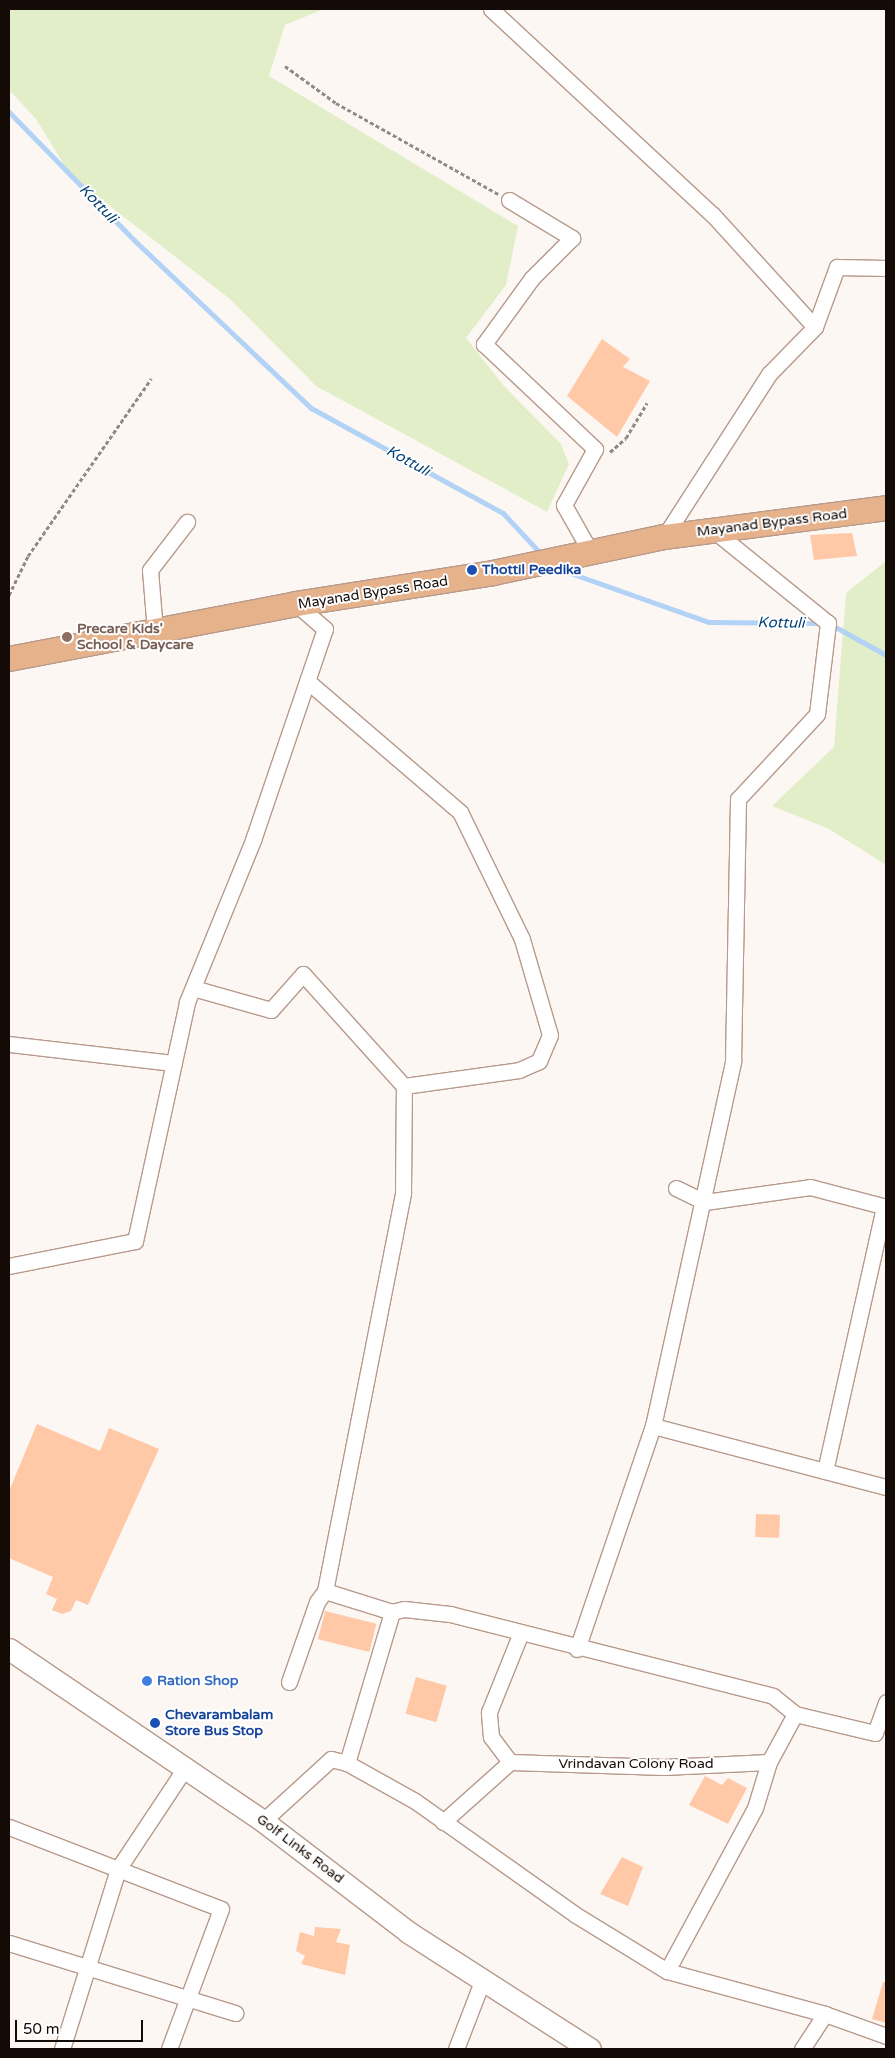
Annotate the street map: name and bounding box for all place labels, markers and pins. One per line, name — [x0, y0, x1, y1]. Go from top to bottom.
place label: Thottil Peedika — [482, 562, 581, 578]
marker: Thottil Peedika — [466, 564, 478, 576]
place label: Precare Kids' School & Daycare — [77, 621, 194, 654]
marker: Precare Kids' School & Daycare — [61, 631, 73, 643]
place label: Ration Shop — [157, 1673, 239, 1689]
marker: Ration Shop — [141, 1675, 153, 1687]
place label: Chevarambalam Store Bus Stop — [165, 1707, 273, 1740]
marker: Chevarambalam Store Bus Stop — [149, 1717, 161, 1729]

